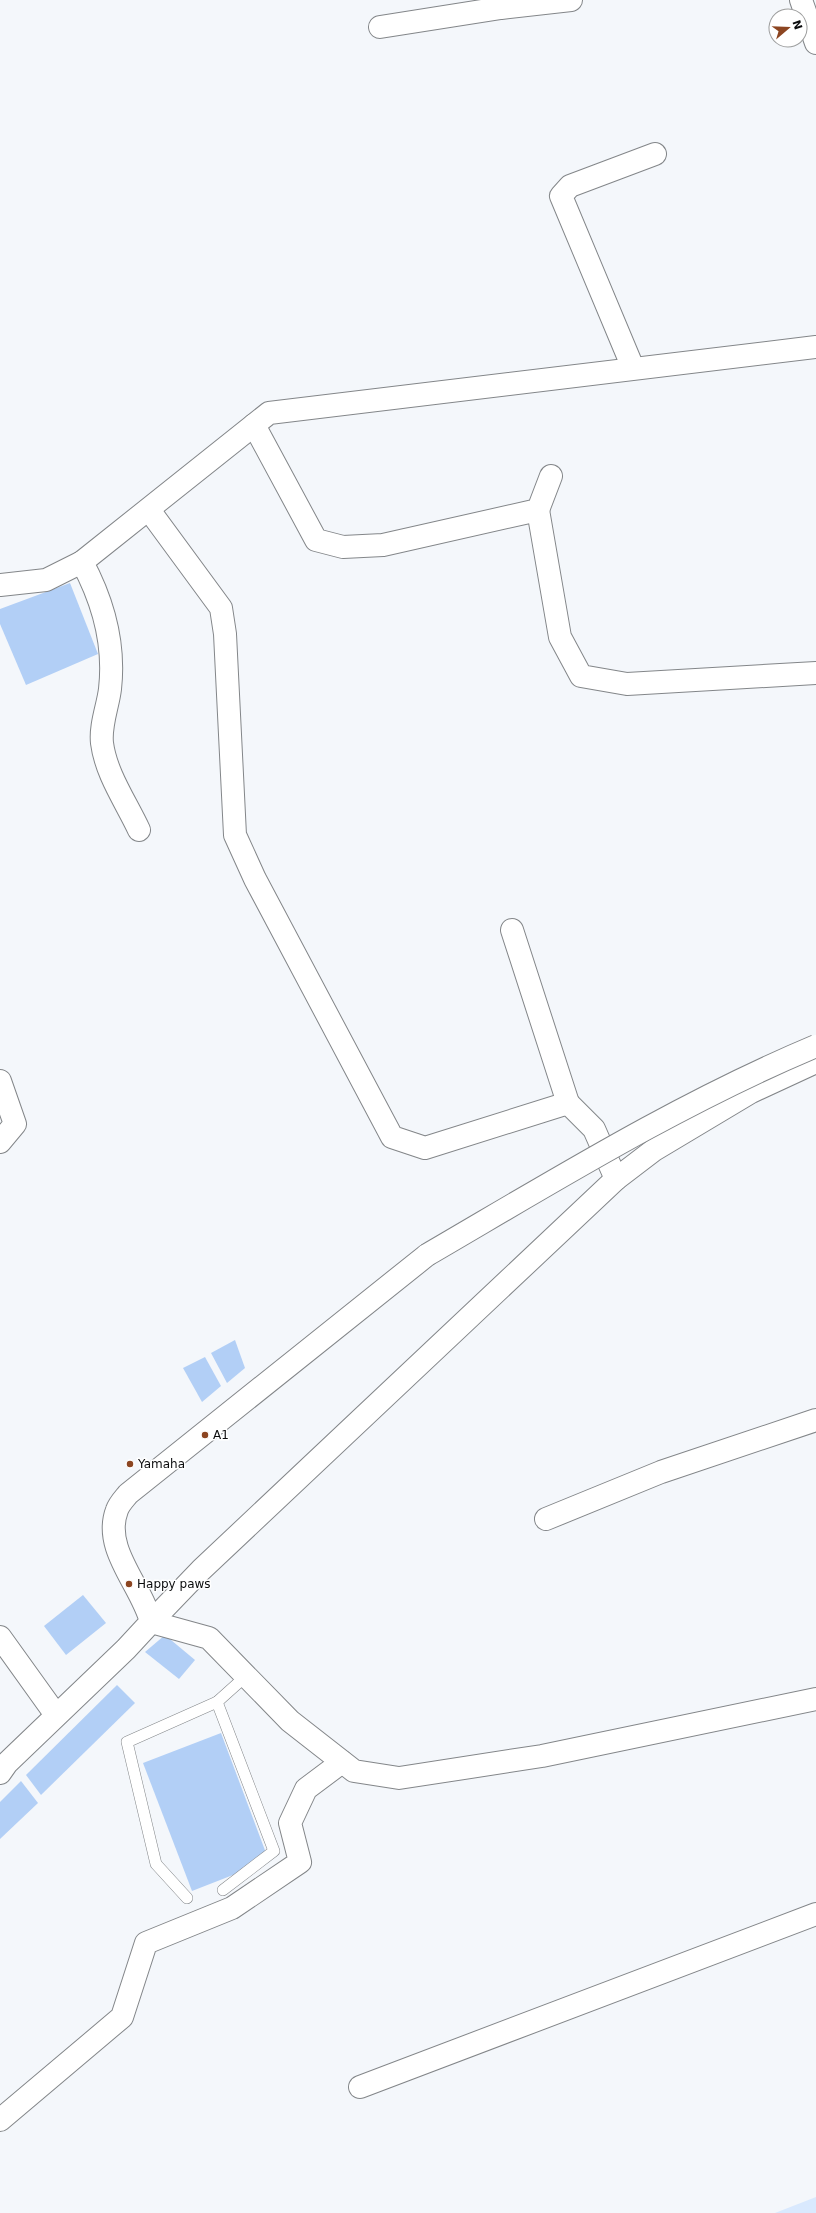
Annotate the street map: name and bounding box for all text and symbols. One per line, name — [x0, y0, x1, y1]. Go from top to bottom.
north arrow — [768, 8, 808, 48]
text: N — [789, 18, 805, 31]
place label: A1 — [213, 1428, 229, 1442]
marker: A1 — [200, 1430, 210, 1440]
place label: Yamaha — [137, 1457, 185, 1471]
marker: Yamaha — [125, 1459, 135, 1469]
place label: Happy paws — [137, 1577, 211, 1591]
marker: Happy paws — [124, 1579, 134, 1589]

